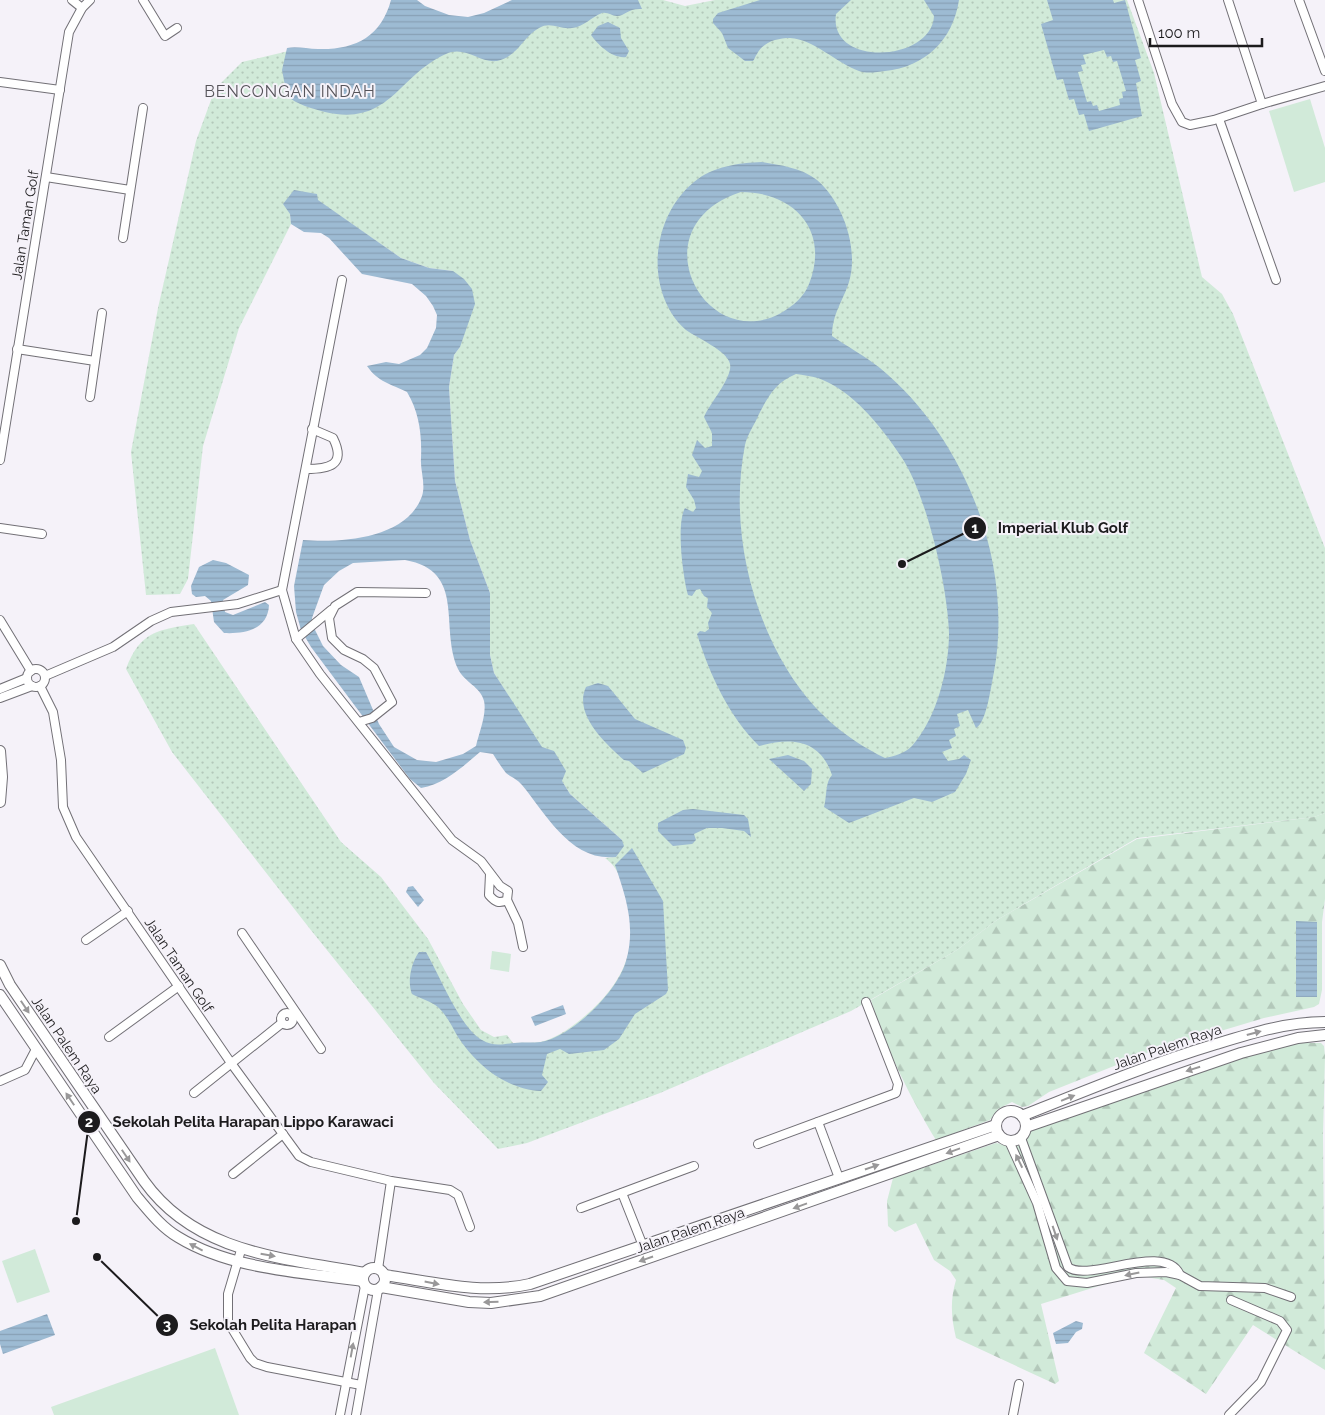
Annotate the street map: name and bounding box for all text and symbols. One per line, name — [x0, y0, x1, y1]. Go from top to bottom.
scale bar — [1150, 15, 1262, 47]
text: 100 m — [1158, 24, 1200, 42]
district label: BENCONGAN INDAH — [204, 82, 376, 101]
street label: Jalan Taman Golf — [8, 168, 42, 281]
callout: Imperial Klub Golf — [962, 513, 1138, 543]
text: 1 — [971, 519, 979, 537]
text: Imperial Klub Golf — [998, 519, 1129, 537]
street label: Jalan Taman Golf — [141, 915, 217, 1017]
street label: Jalan Palem Raya — [29, 993, 105, 1097]
one-way arrow — [20, 1000, 30, 1014]
street label: Jalan Palem Raya — [1111, 1021, 1223, 1073]
one-way arrow — [1246, 1028, 1261, 1036]
one-way arrow — [1186, 1065, 1201, 1073]
one-way arrow — [65, 1092, 75, 1105]
one-way arrow — [1061, 1094, 1076, 1102]
callout: Sekolah Pelita Harapan Lippo Karawaci — [77, 1107, 403, 1137]
text: 2 — [85, 1113, 93, 1131]
text: Sekolah Pelita Harapan Lippo Karawaci — [112, 1113, 394, 1131]
one-way arrow — [945, 1147, 960, 1155]
one-way arrow — [121, 1149, 131, 1163]
one-way arrow — [1014, 1153, 1023, 1168]
one-way arrow — [864, 1163, 879, 1170]
one-way arrow — [792, 1202, 807, 1210]
street label: Jalan Palem Raya — [634, 1204, 746, 1256]
one-way arrow — [1051, 1226, 1059, 1241]
one-way arrow — [189, 1243, 204, 1251]
one-way arrow — [261, 1251, 277, 1259]
one-way arrow — [639, 1256, 654, 1263]
one-way arrow — [1125, 1270, 1140, 1278]
one-way arrow — [425, 1280, 441, 1288]
one-way arrow — [482, 1299, 498, 1307]
callout: Sekolah Pelita Harapan — [154, 1310, 366, 1340]
text: 3 — [163, 1316, 171, 1334]
text: Sekolah Pelita Harapan — [189, 1316, 357, 1334]
one-way arrow — [349, 1341, 357, 1357]

